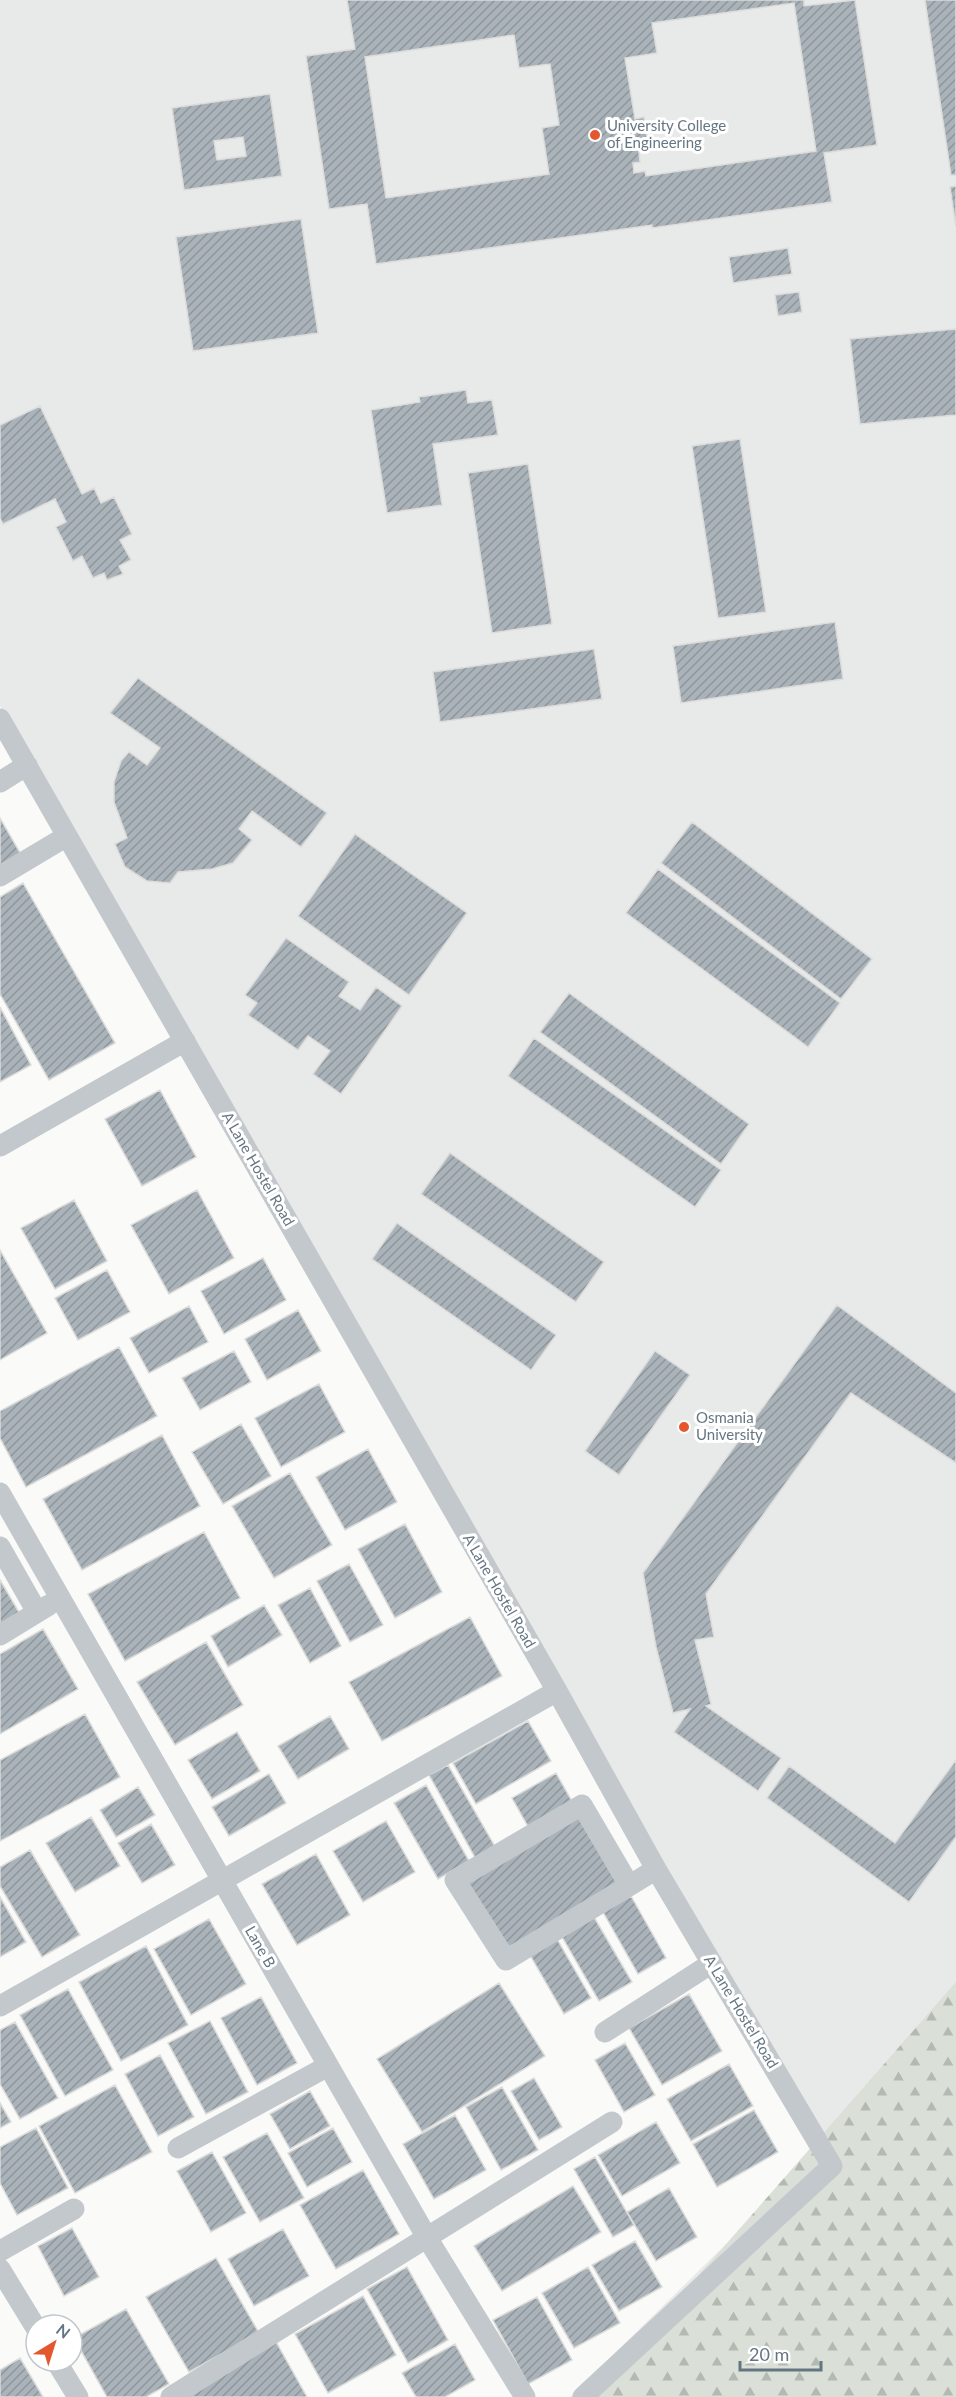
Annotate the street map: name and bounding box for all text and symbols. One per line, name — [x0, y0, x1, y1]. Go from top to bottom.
place label: University College of Engineering — [607, 116, 726, 151]
marker: University College of Engineering — [588, 128, 602, 142]
street label: A Lane Hostel Road — [219, 1108, 299, 1229]
place label: Osmania University — [696, 1408, 763, 1443]
marker: Osmania University — [677, 1420, 691, 1434]
street label: A Lane Hostel Road — [460, 1530, 540, 1651]
street label: Lane B — [242, 1923, 280, 1970]
street label: A Lane Hostel Road — [701, 1952, 783, 2071]
north arrow — [24, 2313, 84, 2373]
text: N — [53, 2320, 74, 2342]
scale bar — [740, 2334, 821, 2372]
text: 20 m — [749, 2343, 789, 2365]

